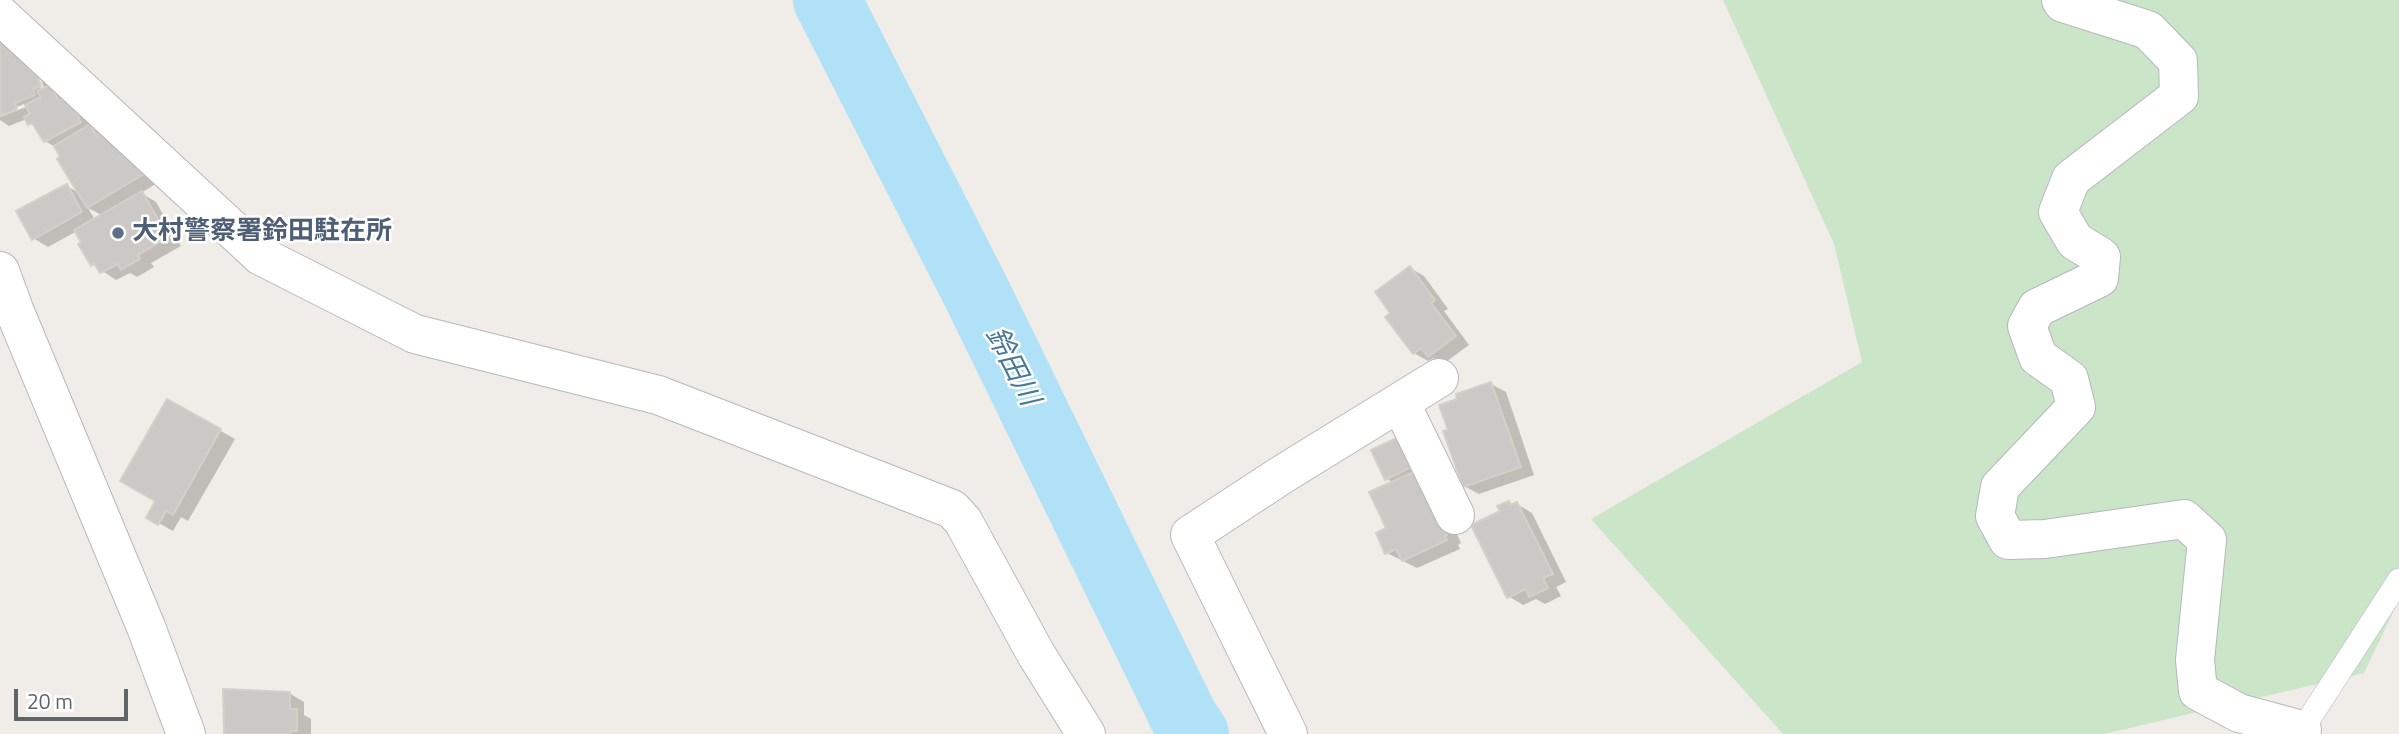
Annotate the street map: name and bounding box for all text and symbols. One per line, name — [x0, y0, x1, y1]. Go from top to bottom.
place label: 大村警察署鈴田駐在所 — [132, 217, 392, 249]
marker: 大村警察署鈴田駐在所 — [110, 225, 126, 241]
water label: 鈴田川 — [977, 322, 1045, 412]
scale bar — [18, 674, 131, 718]
text: 20 m — [27, 685, 73, 717]

